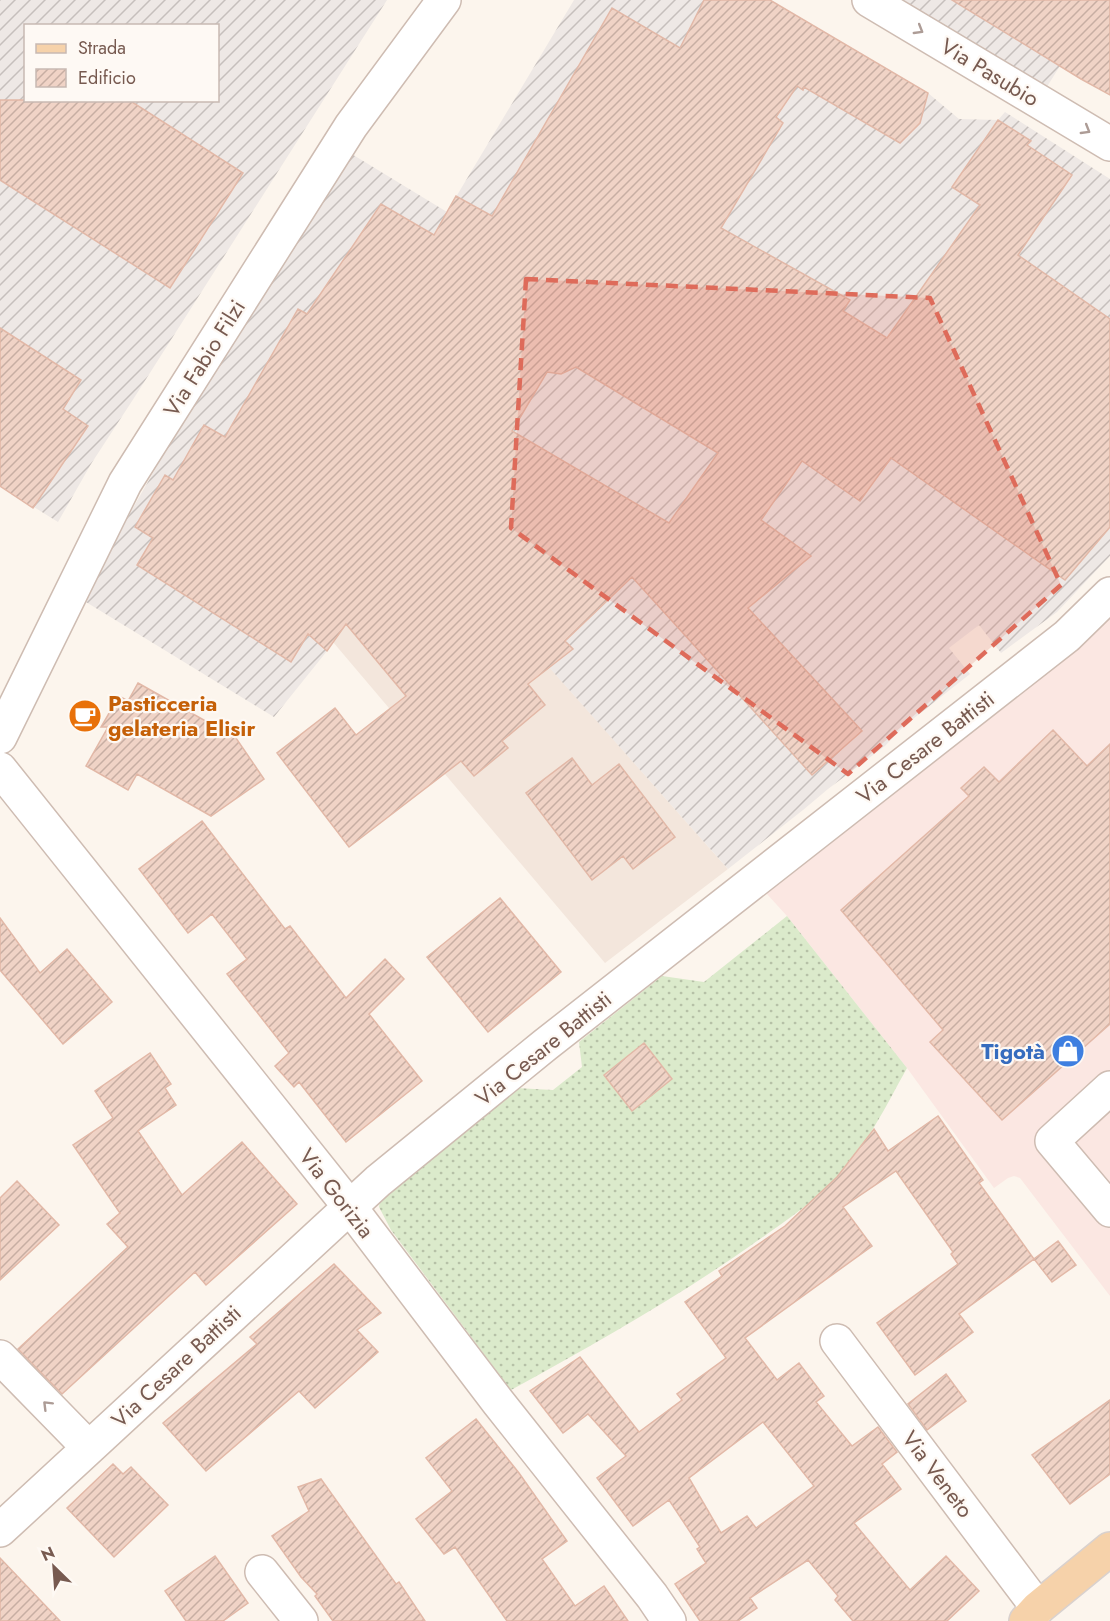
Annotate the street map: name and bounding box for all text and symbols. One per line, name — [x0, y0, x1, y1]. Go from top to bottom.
one-way arrow — [913, 23, 923, 34]
legend — [24, 24, 219, 102]
street label: Via Pasubio — [935, 30, 1045, 114]
text: Strada — [78, 35, 126, 61]
text: Edificio — [78, 65, 136, 91]
one-way arrow — [1080, 123, 1090, 135]
street label: Via Fabio Filzi — [155, 293, 253, 423]
street label: Via Cesare Battisti — [849, 683, 1001, 811]
place label: Pasticceria gelateria Elisir — [108, 687, 255, 744]
cafe icon: Pasticceria gelateria Elisir — [67, 698, 103, 734]
street label: Via Cesare Battisti — [468, 983, 618, 1113]
shop icon: Tigotà — [1050, 1033, 1086, 1069]
place label: Tigotà — [981, 1035, 1045, 1067]
street label: Via Gorizia — [292, 1141, 382, 1245]
street label: Via Cesare Battisti — [104, 1297, 248, 1435]
one-way arrow — [44, 1401, 55, 1412]
street label: Via Veneto — [895, 1424, 981, 1524]
north arrow — [24, 1537, 84, 1597]
text: N — [37, 1541, 58, 1567]

